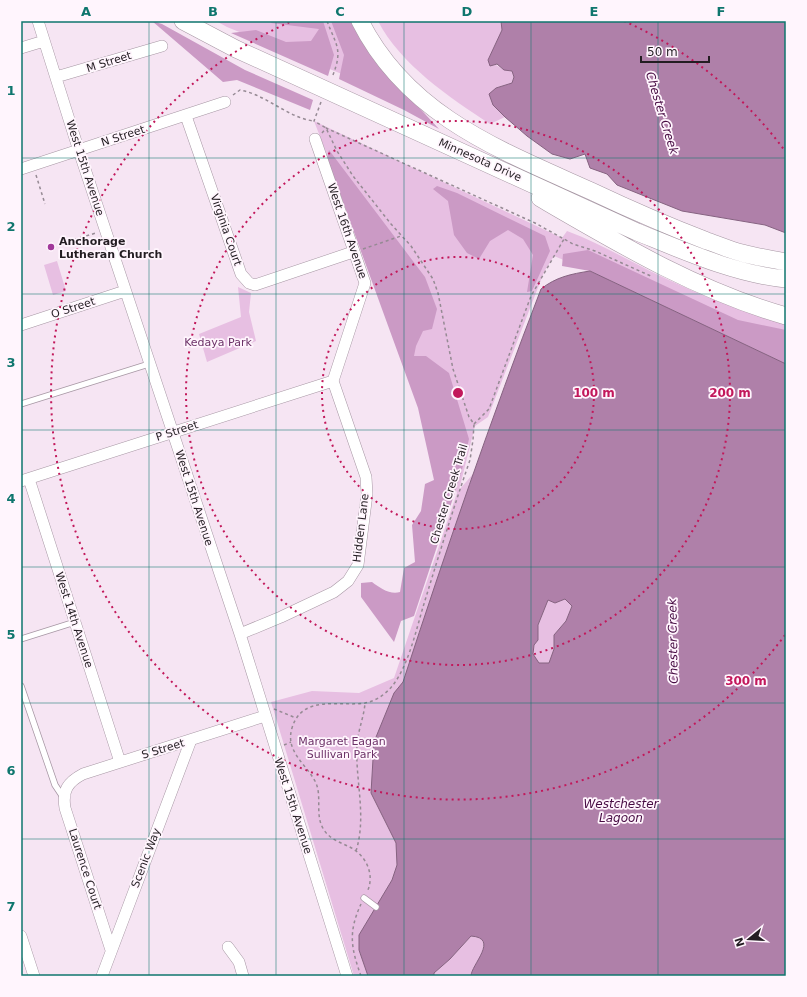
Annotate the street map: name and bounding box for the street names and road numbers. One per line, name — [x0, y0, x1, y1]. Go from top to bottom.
street label: M Street — [85, 49, 134, 75]
street label: West 15th Avenue — [63, 118, 107, 218]
street label: N Street — [100, 123, 147, 149]
street label: Minnesota Drive — [436, 136, 524, 184]
street label: West 16th Avenue — [325, 182, 370, 281]
street label: Virginia Court — [208, 192, 245, 268]
street label: O Street — [49, 295, 97, 321]
street label: P Street — [154, 418, 200, 444]
street label: Chester Creek Trail — [428, 442, 470, 546]
street label: West 15th Avenue — [172, 448, 216, 548]
street label: Hidden Lane — [350, 493, 372, 563]
street label: West 14th Avenue — [52, 570, 96, 670]
street label: S Street — [140, 736, 187, 762]
street label: West 15th Avenue — [271, 756, 315, 856]
street label: Scenic Way — [129, 826, 163, 890]
street label: Laurence Court — [66, 827, 104, 912]

